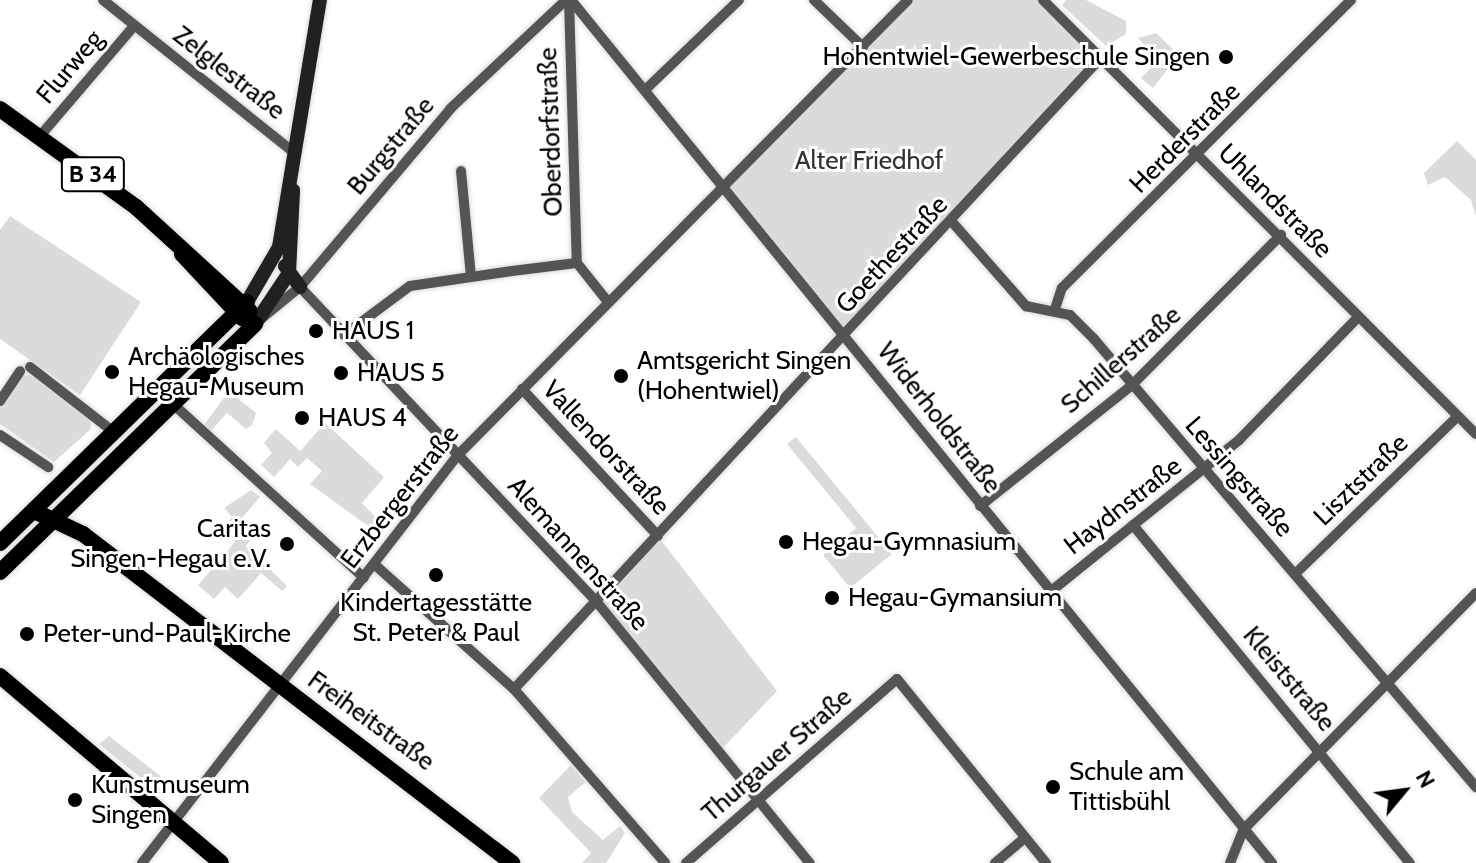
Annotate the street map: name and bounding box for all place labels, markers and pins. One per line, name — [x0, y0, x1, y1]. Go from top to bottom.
place label: Hohentwiel-Gewerbeschule Singen — [822, 41, 1210, 73]
marker: Hohentwiel-Gewerbeschule Singen — [1217, 48, 1235, 66]
place label: HAUS 1 — [332, 315, 414, 347]
marker: HAUS 1 — [307, 322, 325, 340]
place label: Archäologisches Hegau-Museum — [128, 341, 305, 402]
place label: Amtsgericht Singen (Hohentwiel) — [637, 345, 851, 406]
place label: HAUS 5 — [357, 357, 445, 389]
marker: Archäologisches Hegau-Museum — [103, 363, 121, 381]
marker: HAUS 5 — [332, 364, 350, 382]
marker: Amtsgericht Singen (Hohentwiel) — [612, 367, 630, 385]
place label: HAUS 4 — [318, 402, 407, 434]
marker: HAUS 4 — [293, 409, 311, 427]
place label: Caritas Singen-Hegau e.V. — [70, 513, 271, 574]
place label: Hegau-Gymnasium — [802, 526, 1016, 558]
marker: Hegau-Gymnasium — [777, 533, 795, 551]
marker: Caritas Singen-Hegau e.V. — [278, 535, 296, 553]
marker: Kindertagesstätte St. Peter & Paul — [427, 566, 445, 584]
place label: Hegau-Gymansium — [848, 582, 1062, 614]
place label: Kindertagesstätte St. Peter & Paul — [340, 587, 532, 648]
marker: Hegau-Gymansium — [823, 589, 841, 607]
place label: Peter-und-Paul-Kirche — [43, 618, 291, 650]
marker: Peter-und-Paul-Kirche — [18, 625, 36, 643]
place label: Schule am Tittisbühl — [1069, 756, 1184, 818]
place label: Kunstmuseum Singen — [91, 769, 250, 830]
marker: Schule am Tittisbühl — [1044, 778, 1062, 796]
marker: Kunstmuseum Singen — [66, 791, 84, 809]

